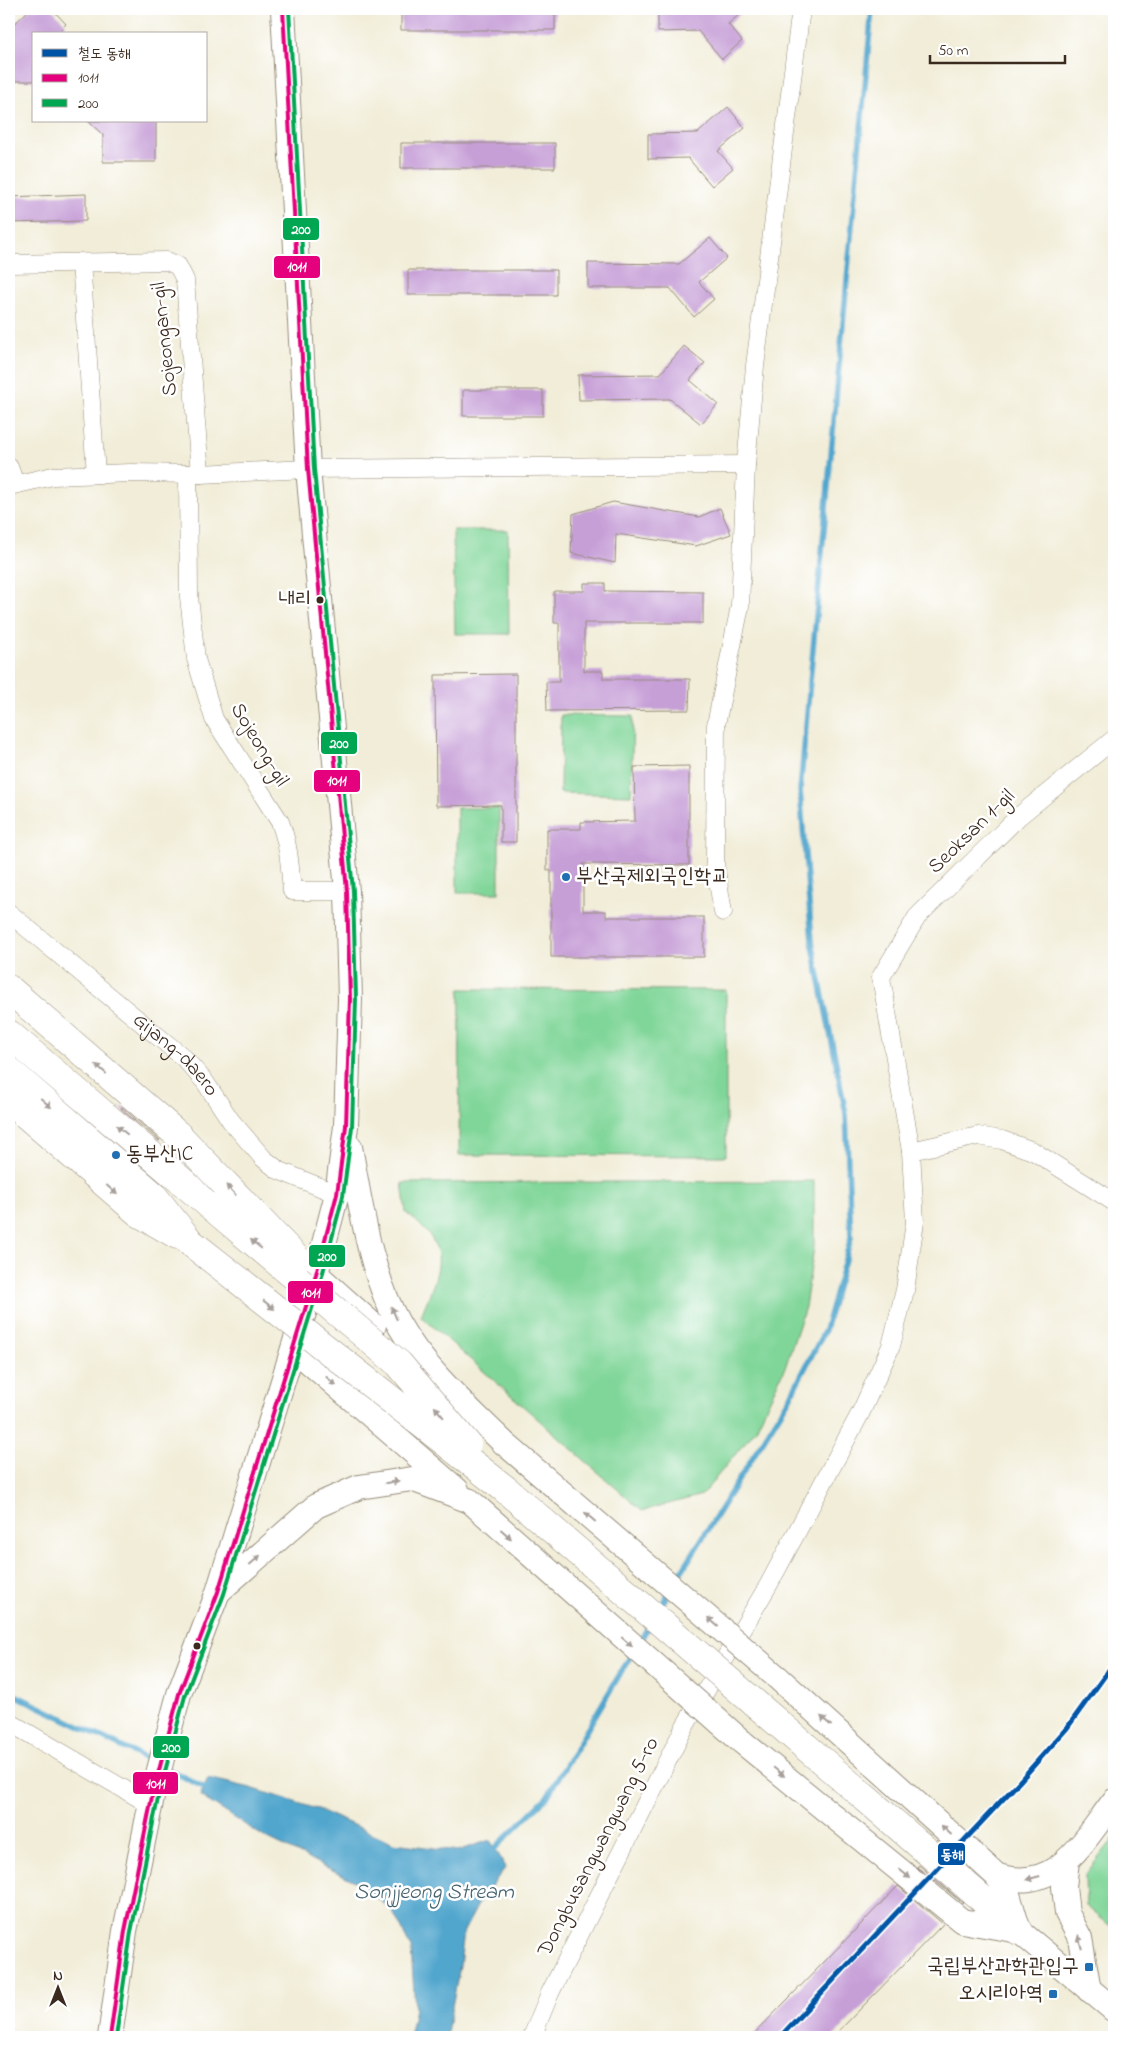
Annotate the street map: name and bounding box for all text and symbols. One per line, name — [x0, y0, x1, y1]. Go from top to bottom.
legend — [32, 32, 208, 122]
scale bar — [930, 32, 1066, 64]
text: 50 m — [938, 40, 969, 62]
text: 철도 동해 — [78, 43, 130, 65]
text: 1011 — [78, 67, 99, 89]
text: 200 — [78, 93, 99, 115]
line badge: 200 — [282, 217, 320, 241]
text: 200 — [290, 220, 311, 241]
line badge: 1011 — [273, 255, 321, 279]
text: 1011 — [287, 257, 307, 278]
street label: Sojeongan-gil — [144, 280, 188, 398]
place label: 내리 — [279, 586, 311, 615]
marker: 내리 — [315, 595, 325, 605]
street label: Sojeong-gil — [220, 697, 296, 794]
line badge: 200 — [320, 731, 358, 755]
text: 200 — [328, 734, 349, 755]
line badge: 1011 — [313, 769, 361, 793]
text: 1011 — [327, 771, 347, 792]
street label: Seoksan 1-gil — [922, 783, 1024, 883]
place label: 부산국제외국인학교 — [576, 862, 728, 892]
marker: 부산국제외국인학교 — [560, 871, 572, 883]
street label: Gijang-daero — [126, 1006, 226, 1103]
one-way arrow — [95, 1063, 108, 1074]
one-way arrow — [39, 1097, 51, 1109]
one-way arrow — [116, 1125, 129, 1136]
place label: 동부산IC — [126, 1140, 193, 1170]
marker: 동부산IC — [110, 1149, 122, 1161]
one-way arrow — [105, 1184, 118, 1195]
one-way arrow — [225, 1185, 237, 1197]
one-way arrow — [249, 1238, 262, 1249]
line badge: 200 — [308, 1244, 346, 1268]
text: 200 — [316, 1247, 337, 1268]
line badge: 1011 — [287, 1280, 334, 1304]
text: 1011 — [301, 1283, 321, 1304]
one-way arrow — [262, 1299, 275, 1310]
one-way arrow — [389, 1306, 397, 1320]
one-way arrow — [325, 1375, 337, 1387]
one-way arrow — [434, 1406, 445, 1419]
one-way arrow — [385, 1478, 401, 1486]
one-way arrow — [583, 1511, 596, 1522]
one-way arrow — [500, 1528, 513, 1539]
one-way arrow — [248, 1554, 260, 1566]
one-way arrow — [707, 1617, 720, 1628]
one-way arrow — [621, 1636, 634, 1647]
unlabelled marker — [192, 1641, 202, 1651]
one-way arrow — [820, 1715, 832, 1727]
street label: Dongbusangwangwang 5-ro — [530, 1732, 669, 1964]
line badge: 200 — [152, 1735, 190, 1759]
text: 200 — [160, 1738, 181, 1759]
one-way arrow — [772, 1766, 785, 1777]
line badge: 1011 — [132, 1771, 179, 1795]
text: 1011 — [146, 1774, 166, 1795]
one-way arrow — [941, 1824, 953, 1836]
line badge: 동해 — [937, 1842, 966, 1866]
text: 동해 — [941, 1845, 964, 1866]
one-way arrow — [898, 1868, 911, 1879]
one-way arrow — [1025, 1875, 1040, 1883]
water label: Sonjjeong Stream — [354, 1877, 515, 1909]
one-way arrow — [1076, 1935, 1084, 1950]
place label: 국립부산과학관입구 — [927, 1952, 1079, 1982]
marker: 국립부산과학관입구 — [1083, 1961, 1095, 1973]
north arrow — [32, 1964, 82, 2014]
text: N — [53, 1966, 63, 1987]
place label: 오시리아역 — [959, 1979, 1043, 2009]
marker: 오시리아역 — [1047, 1988, 1059, 2000]

